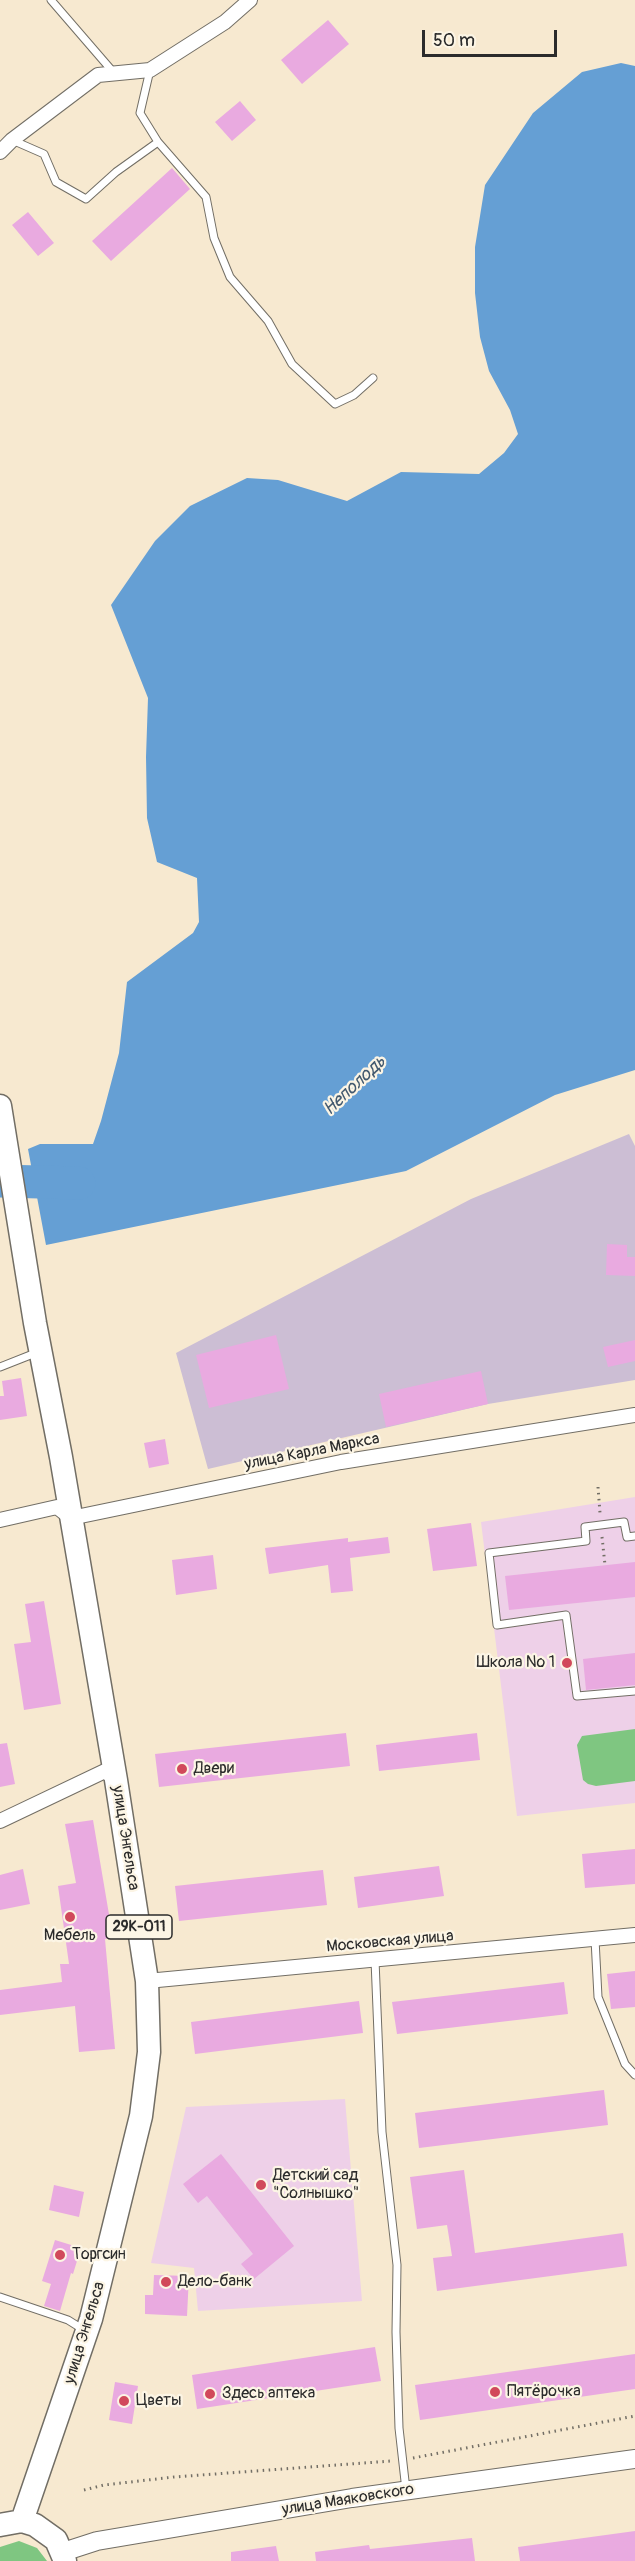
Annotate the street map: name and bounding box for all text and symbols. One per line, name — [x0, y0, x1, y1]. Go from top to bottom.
scale bar — [425, 18, 560, 56]
text: 50 m — [433, 29, 475, 52]
water label: Неполодь — [319, 1052, 391, 1120]
street label: улица Карла Маркса — [243, 1429, 381, 1475]
place label: Школа № 1 — [477, 1653, 555, 1673]
marker: Школа № 1 — [560, 1656, 574, 1670]
place label: Двери — [194, 1759, 234, 1779]
marker: Двери — [175, 1762, 189, 1776]
street label: улица Энгельса — [107, 1784, 143, 1892]
marker: Мебель — [63, 1910, 77, 1924]
road number: 29К-011 — [106, 1915, 172, 1939]
place label: Мебель — [44, 1926, 96, 1946]
street label: Московская улица — [326, 1927, 454, 1957]
place label: Детский сад "Солнышко" — [273, 2166, 359, 2204]
marker: Детский сад "Солнышко" — [254, 2178, 268, 2192]
place label: Торгсин — [72, 2245, 126, 2265]
marker: Торгсин — [53, 2248, 67, 2262]
place label: Дело-банк — [178, 2272, 252, 2292]
marker: Дело-банк — [159, 2275, 173, 2289]
street label: улица Энгельса — [60, 2280, 110, 2386]
place label: Пятёрочка — [507, 2382, 581, 2402]
place label: Здесь аптека — [222, 2384, 315, 2404]
marker: Пятёрочка — [488, 2385, 502, 2399]
marker: Здесь аптека — [203, 2387, 217, 2401]
place label: Цветы — [136, 2391, 181, 2411]
marker: Цветы — [117, 2394, 131, 2408]
street label: улица Маяковского — [281, 2480, 415, 2520]

